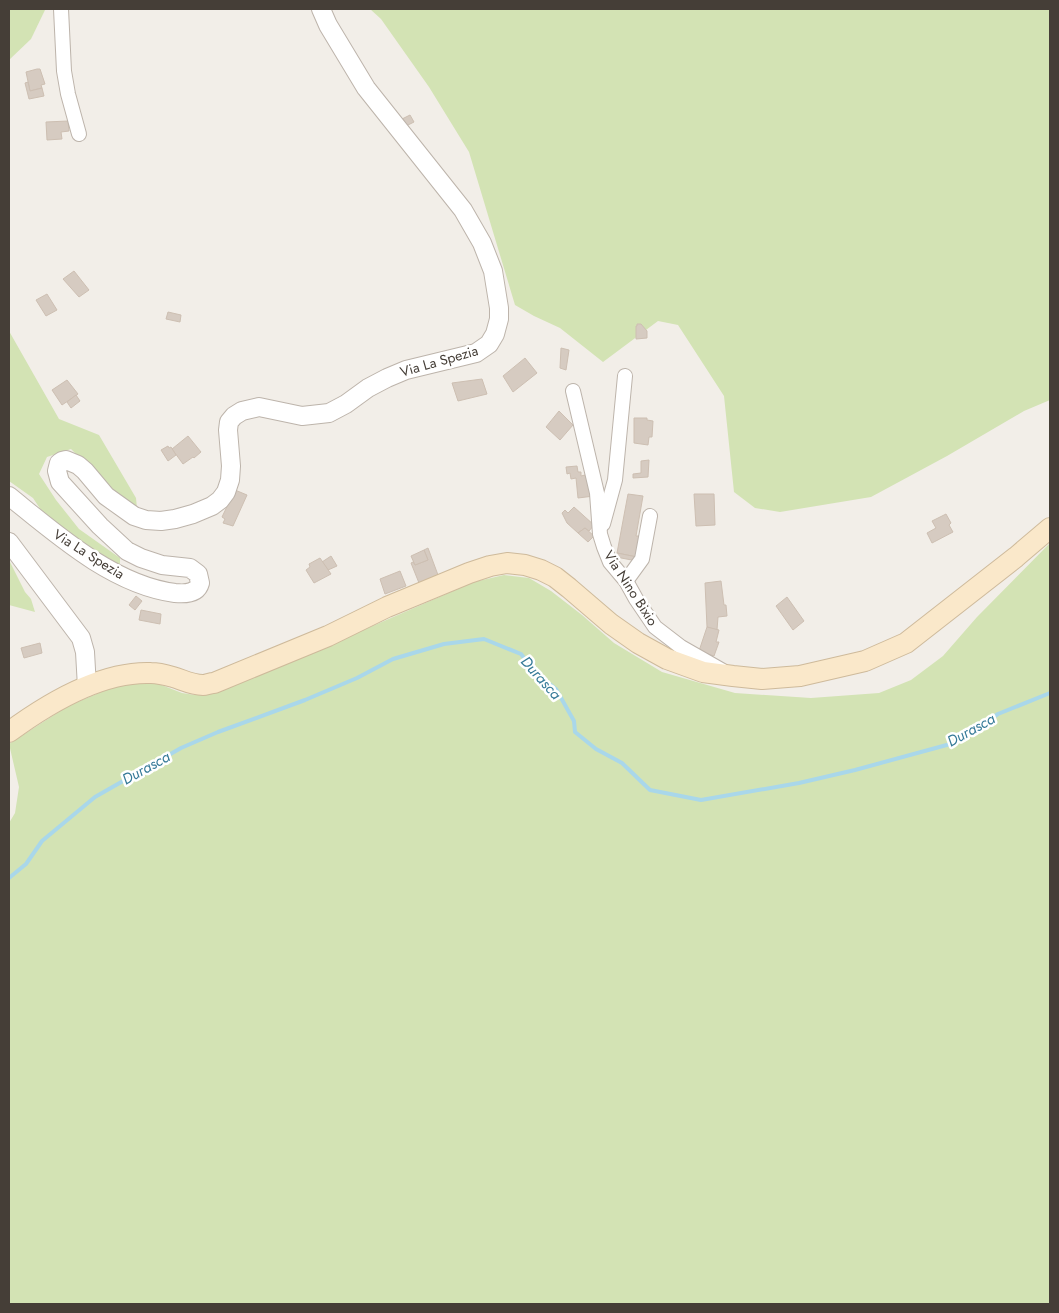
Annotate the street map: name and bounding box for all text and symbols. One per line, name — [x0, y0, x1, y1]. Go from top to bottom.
street label: Via La Spezia — [398, 340, 480, 382]
street label: Via La Spezia — [50, 524, 128, 584]
street label: Via Nino Bixio — [599, 546, 663, 630]
water label: Durasca — [515, 651, 567, 705]
water label: Durasca — [943, 707, 1000, 752]
water label: Durasca — [118, 745, 175, 790]

